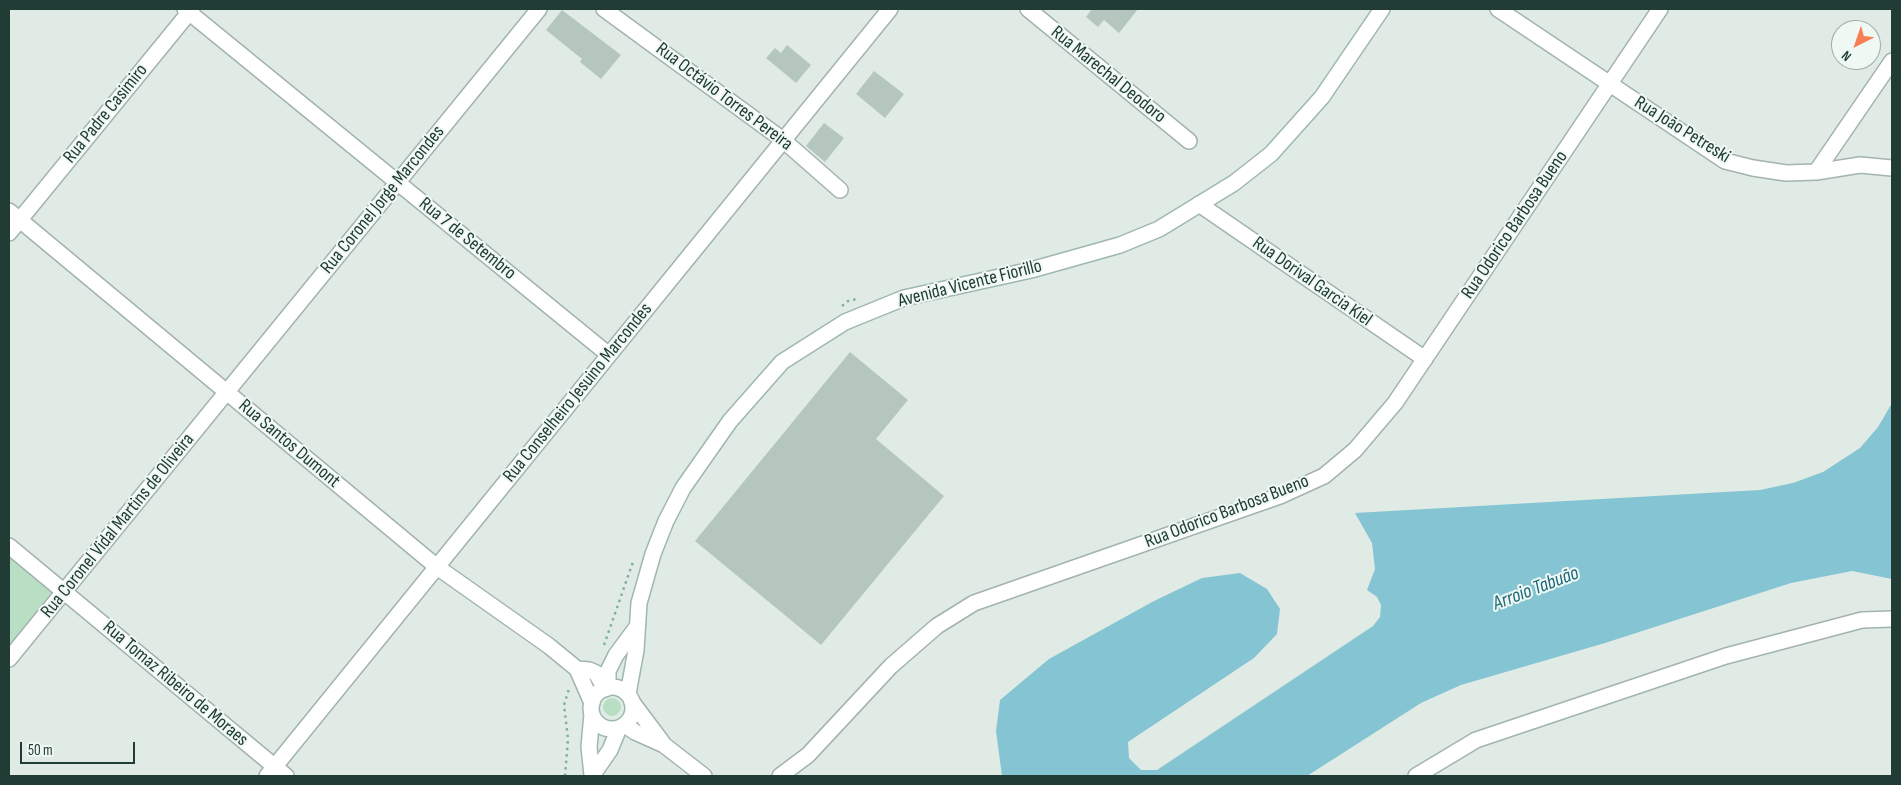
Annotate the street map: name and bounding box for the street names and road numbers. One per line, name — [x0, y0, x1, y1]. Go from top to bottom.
street label: Rua Marechal Deodoro — [1046, 22, 1170, 128]
street label: Rua Octávio Torres Pereira — [651, 38, 797, 156]
street label: Rua Padre Casimiro — [59, 60, 153, 168]
street label: Rua João Petreski — [1630, 91, 1734, 169]
street label: Rua Coronel Jorge Marcondes — [316, 121, 450, 279]
street label: Rua Odorico Barbosa Bueno — [1457, 147, 1573, 303]
street label: Rua 7 de Setembro — [414, 193, 520, 285]
street label: Rua Dorival Garcia Kiel — [1248, 232, 1376, 332]
street label: Avenida Vicente Fiorillo — [896, 255, 1044, 313]
street label: Rua Conselheiro Jesuino Marcondes — [499, 299, 657, 487]
street label: Rua Santos Dumont — [234, 395, 344, 493]
street label: Rua Coronel Vidal Martins de Oliveira — [36, 429, 200, 623]
street label: Rua Odorico Barbosa Bueno — [1142, 470, 1312, 554]
street label: Rua Tomaz Ribeiro de Moraes — [98, 616, 252, 752]

